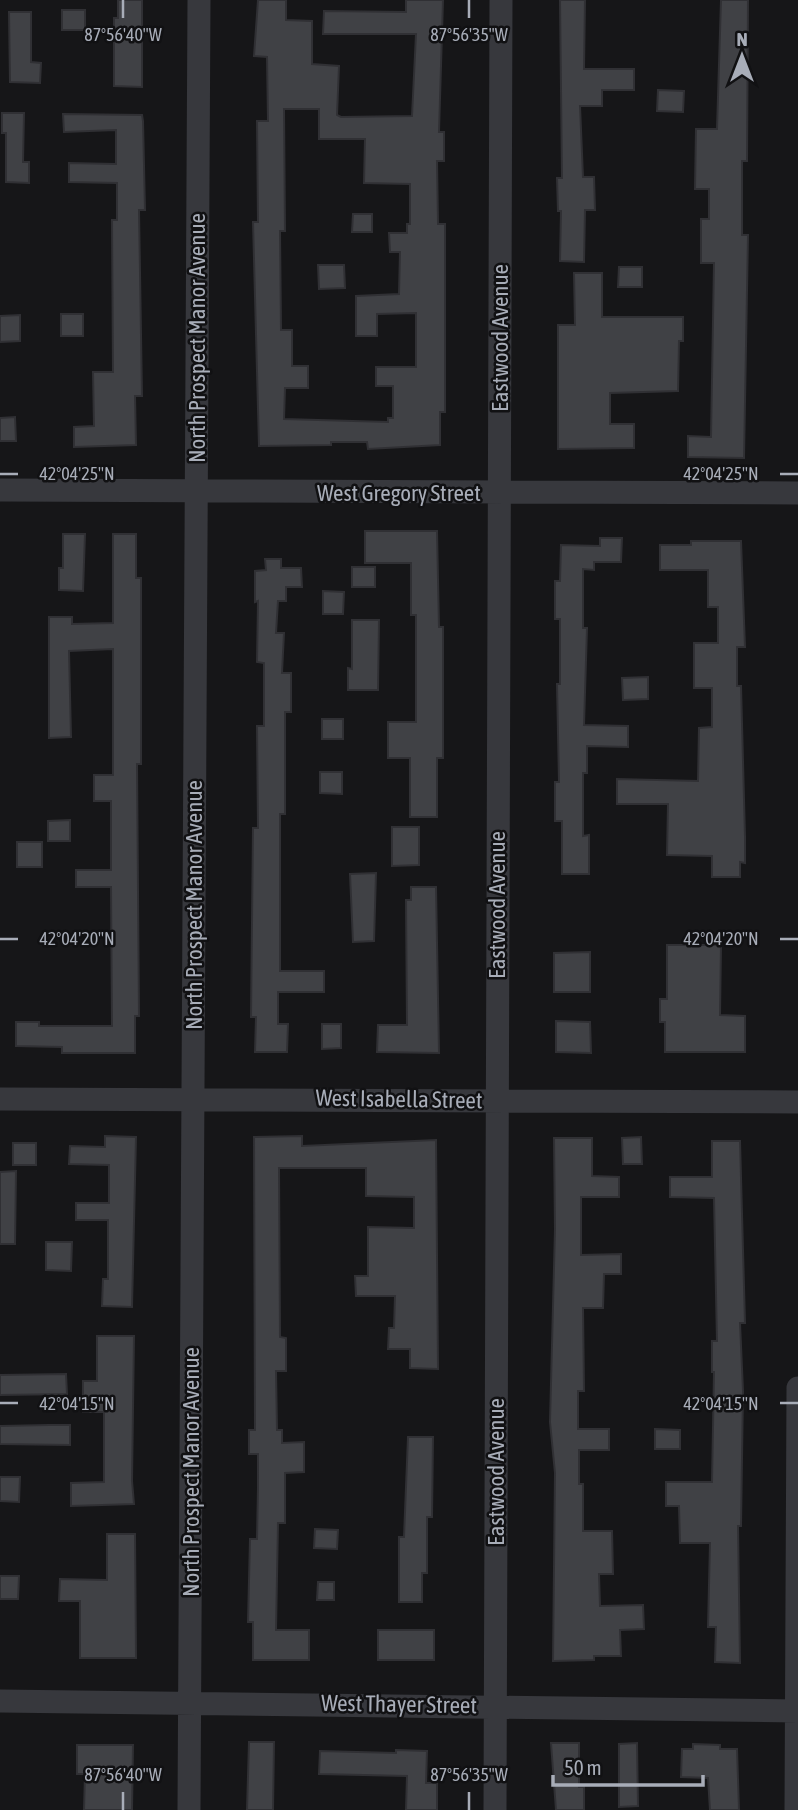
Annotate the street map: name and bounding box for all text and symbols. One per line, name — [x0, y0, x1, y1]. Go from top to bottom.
north arrow — [707, 21, 777, 91]
text: 87°56'40"W — [84, 24, 162, 45]
text: 87°56'35"W — [430, 24, 508, 45]
text: N — [736, 28, 748, 50]
street label: North Prospect Manor Avenue — [184, 213, 210, 463]
street label: Eastwood Avenue — [487, 264, 513, 412]
text: 42°04'25"N — [39, 463, 115, 484]
text: 42°04'25"N — [683, 463, 759, 484]
street label: West Gregory Street — [317, 480, 481, 506]
street label: North Prospect Manor Avenue — [181, 780, 207, 1030]
street label: Eastwood Avenue — [484, 831, 510, 979]
text: 42°04'20"N — [39, 928, 115, 949]
text: 42°04'20"N — [683, 928, 759, 949]
street label: West Isabella Street — [315, 1085, 483, 1113]
street label: North Prospect Manor Avenue — [178, 1347, 204, 1597]
text: 42°04'15"N — [39, 1393, 115, 1414]
text: 42°04'15"N — [683, 1393, 759, 1414]
street label: Eastwood Avenue — [483, 1398, 509, 1546]
street label: West Thayer Street — [321, 1690, 477, 1718]
scale bar — [553, 1744, 704, 1788]
text: 50 m — [564, 1755, 602, 1779]
text: 87°56'40"W — [84, 1764, 162, 1785]
text: 87°56'35"W — [430, 1764, 508, 1785]

